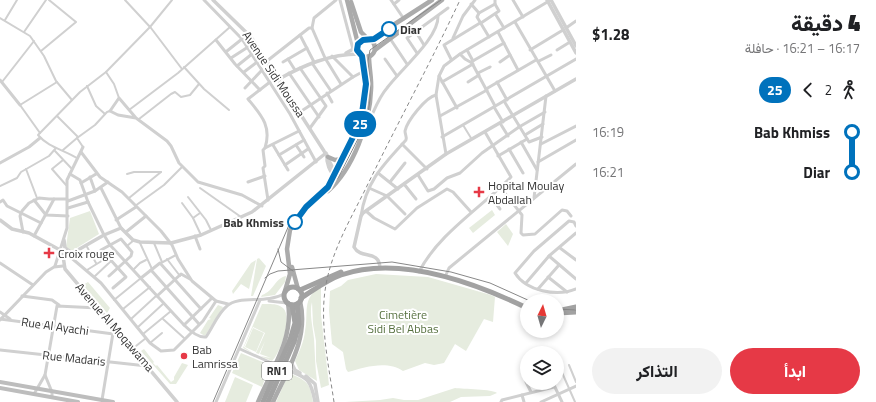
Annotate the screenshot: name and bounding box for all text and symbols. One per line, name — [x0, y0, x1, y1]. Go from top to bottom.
text: 4 دقيقة — [791, 6, 860, 40]
place label: Diar — [400, 20, 422, 39]
marker: Diar — [381, 21, 397, 37]
text: $1.28 — [592, 23, 629, 46]
street label: Avenue Sidi Moussa — [238, 27, 310, 121]
text: 16:17 – 16:21 · حافلة — [745, 38, 860, 58]
text: 25 — [767, 79, 783, 100]
icon: back — [797, 79, 819, 101]
icon: walk — [838, 79, 860, 101]
text: 2 — [825, 80, 832, 100]
line badge: 25 — [342, 111, 378, 137]
text: 25 — [352, 113, 368, 134]
text: Bab Khmiss — [754, 121, 830, 144]
text: 16:19 — [592, 122, 624, 142]
text: Diar — [803, 161, 830, 184]
text: 16:21 — [592, 162, 624, 182]
place label: Hopital Moulay Abdallah — [488, 176, 564, 209]
marker: Hopital Moulay Abdallah — [473, 186, 485, 198]
place label: Bab Khmiss — [223, 213, 284, 232]
marker: Bab Khmiss — [287, 214, 303, 230]
place label: Croix rouge — [58, 244, 115, 263]
marker: Croix rouge — [43, 247, 55, 259]
street label: Avenue Al Moqawama — [71, 278, 159, 376]
north arrow — [520, 294, 564, 338]
map controls — [520, 294, 564, 390]
park label: Cimetière Sidi Bel Abbas — [368, 305, 439, 338]
street label: Rue Al Ayachi — [20, 312, 90, 340]
place label: Bab Lamrissa — [192, 340, 238, 373]
street label: Rue Madaris — [42, 345, 107, 371]
button: layers — [520, 346, 564, 390]
button: التذاكر — [592, 348, 722, 394]
button: ابدأ — [730, 348, 860, 394]
marker: Bab Lamrissa — [179, 351, 189, 361]
road number: RN1 — [262, 362, 292, 380]

